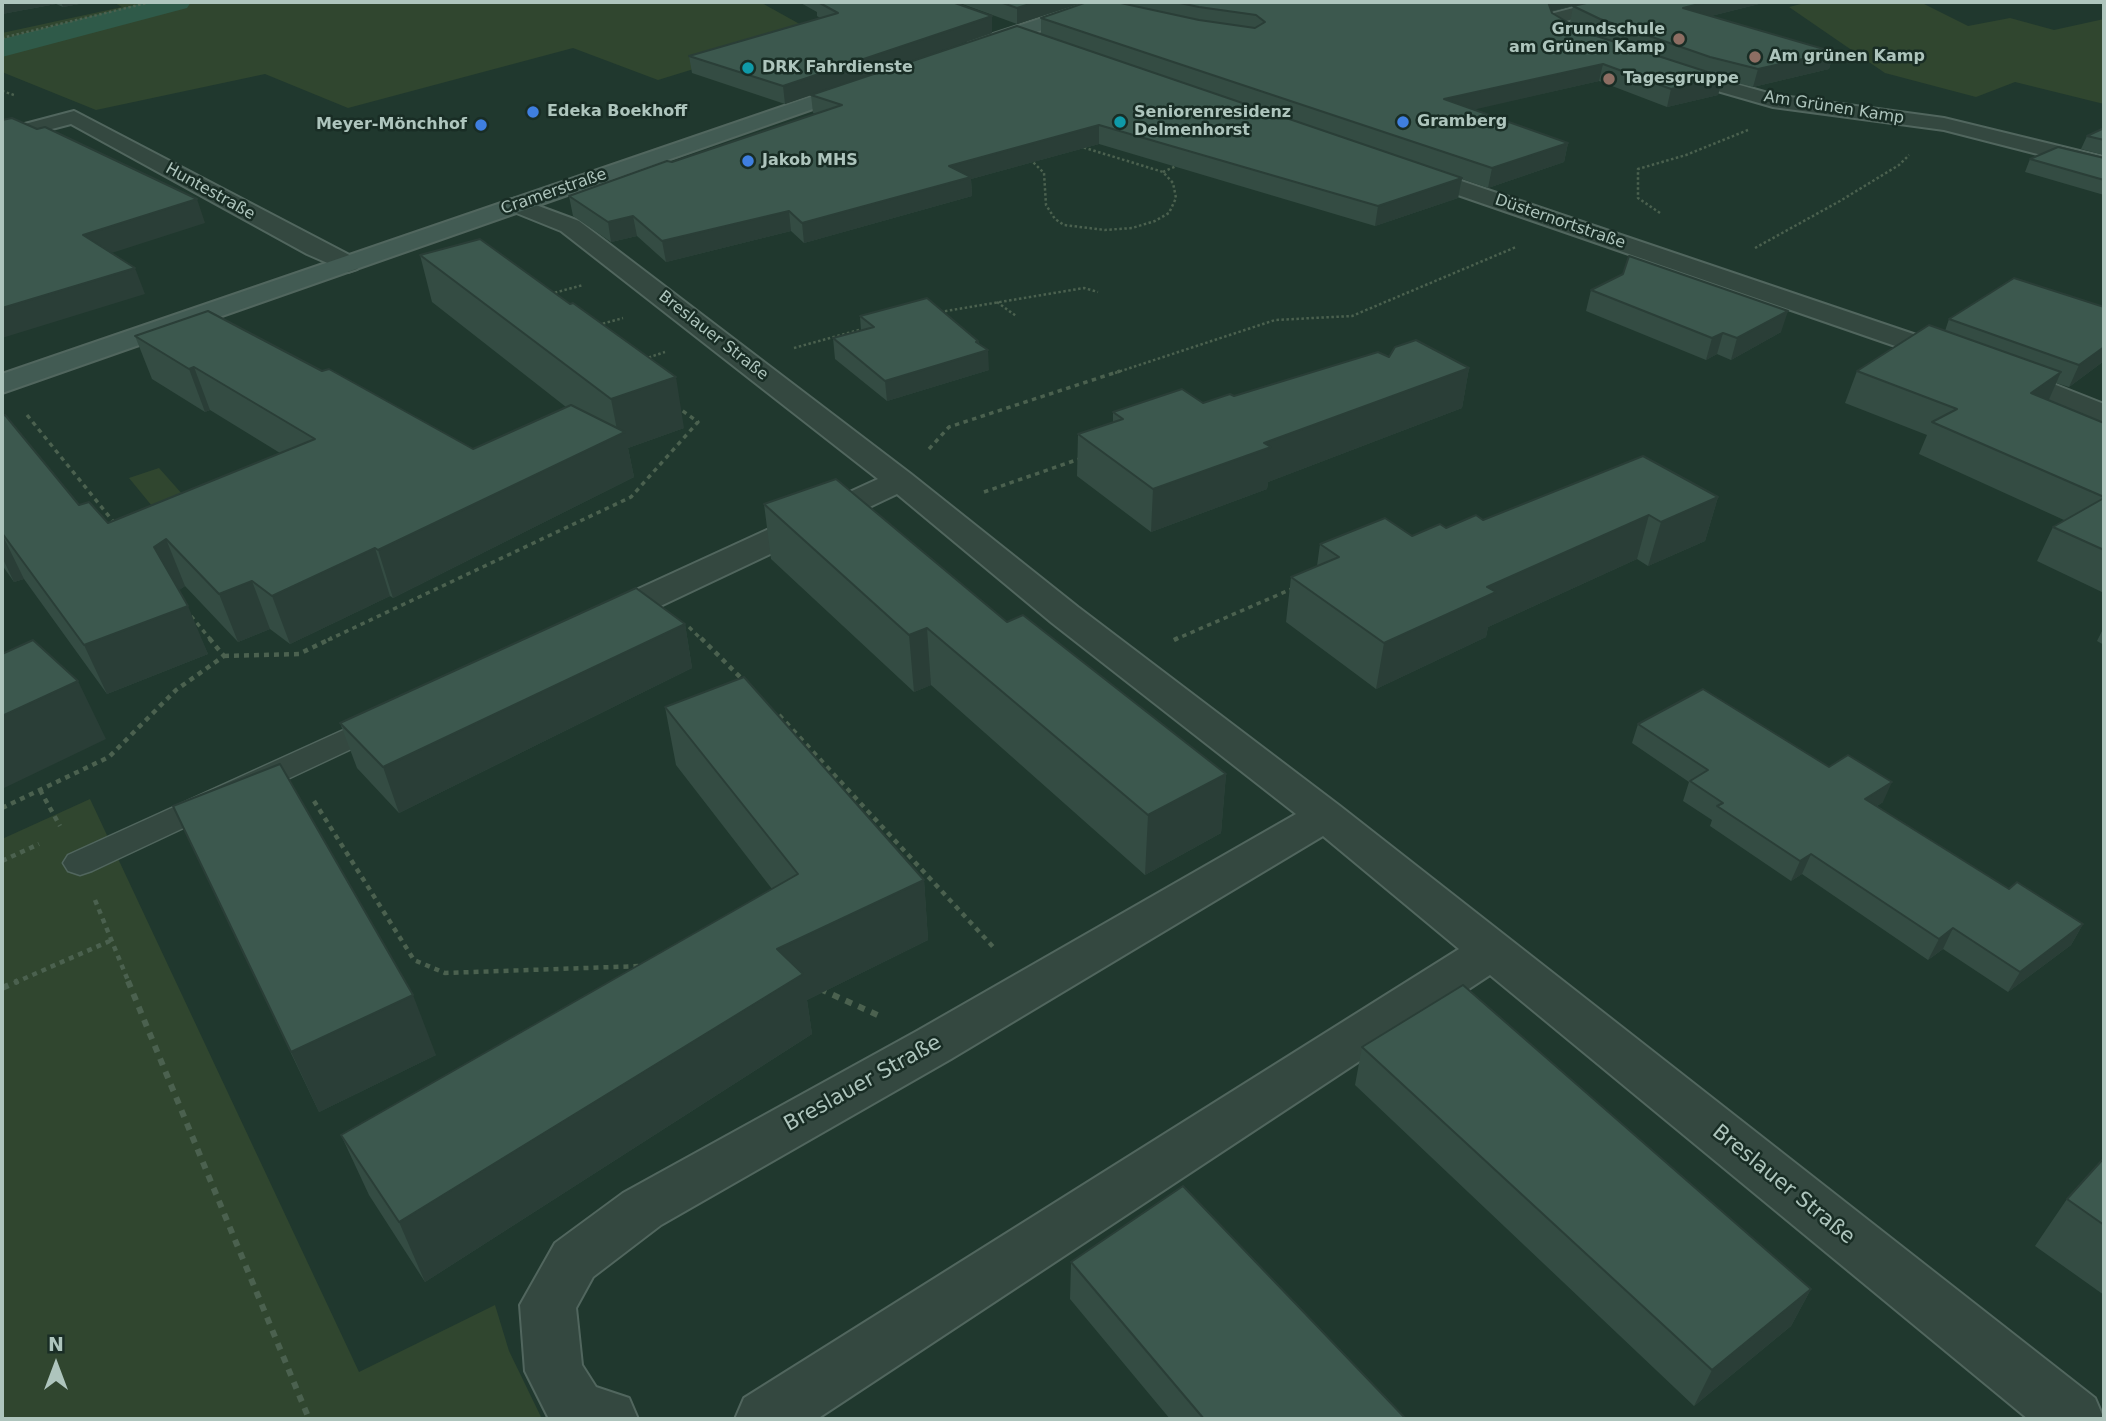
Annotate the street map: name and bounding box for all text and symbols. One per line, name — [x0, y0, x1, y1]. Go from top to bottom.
place label: Grundschule am Grünen Kamp — [1509, 20, 1665, 58]
marker: Grundschule am Grünen Kamp — [1671, 31, 1687, 47]
place label: Am grünen Kamp — [1769, 47, 1925, 67]
marker: Am grünen Kamp — [1747, 49, 1763, 65]
place label: DRK Fahrdienste — [762, 58, 913, 78]
marker: DRK Fahrdienste — [740, 60, 756, 76]
place label: Tagesgruppe — [1623, 69, 1739, 89]
marker: Tagesgruppe — [1601, 71, 1617, 87]
street label: Am Grünen Kamp — [1763, 87, 1905, 129]
place label: Edeka Boekhoff — [547, 102, 687, 122]
place label: Seniorenresidenz Delmenhorst — [1134, 103, 1291, 141]
marker: Edeka Boekhoff — [525, 104, 541, 120]
place label: Gramberg — [1417, 112, 1507, 132]
marker: Seniorenresidenz Delmenhorst — [1112, 114, 1128, 130]
marker: Gramberg — [1395, 114, 1411, 130]
place label: Meyer-Mönchhof — [316, 115, 467, 135]
marker: Meyer-Mönchhof — [473, 117, 489, 133]
place label: Jakob MHS — [762, 151, 858, 171]
marker: Jakob MHS — [740, 153, 756, 169]
street label: Huntestraße — [162, 160, 258, 224]
street label: Cramerstraße — [499, 165, 609, 219]
street label: Düsternortstraße — [1492, 191, 1628, 253]
street label: Breslauer Straße — [654, 287, 772, 385]
street label: Breslauer Straße — [780, 1030, 946, 1138]
street label: Breslauer Straße — [1707, 1120, 1859, 1250]
north arrow — [21, 1330, 91, 1400]
text: N — [48, 1333, 64, 1355]

